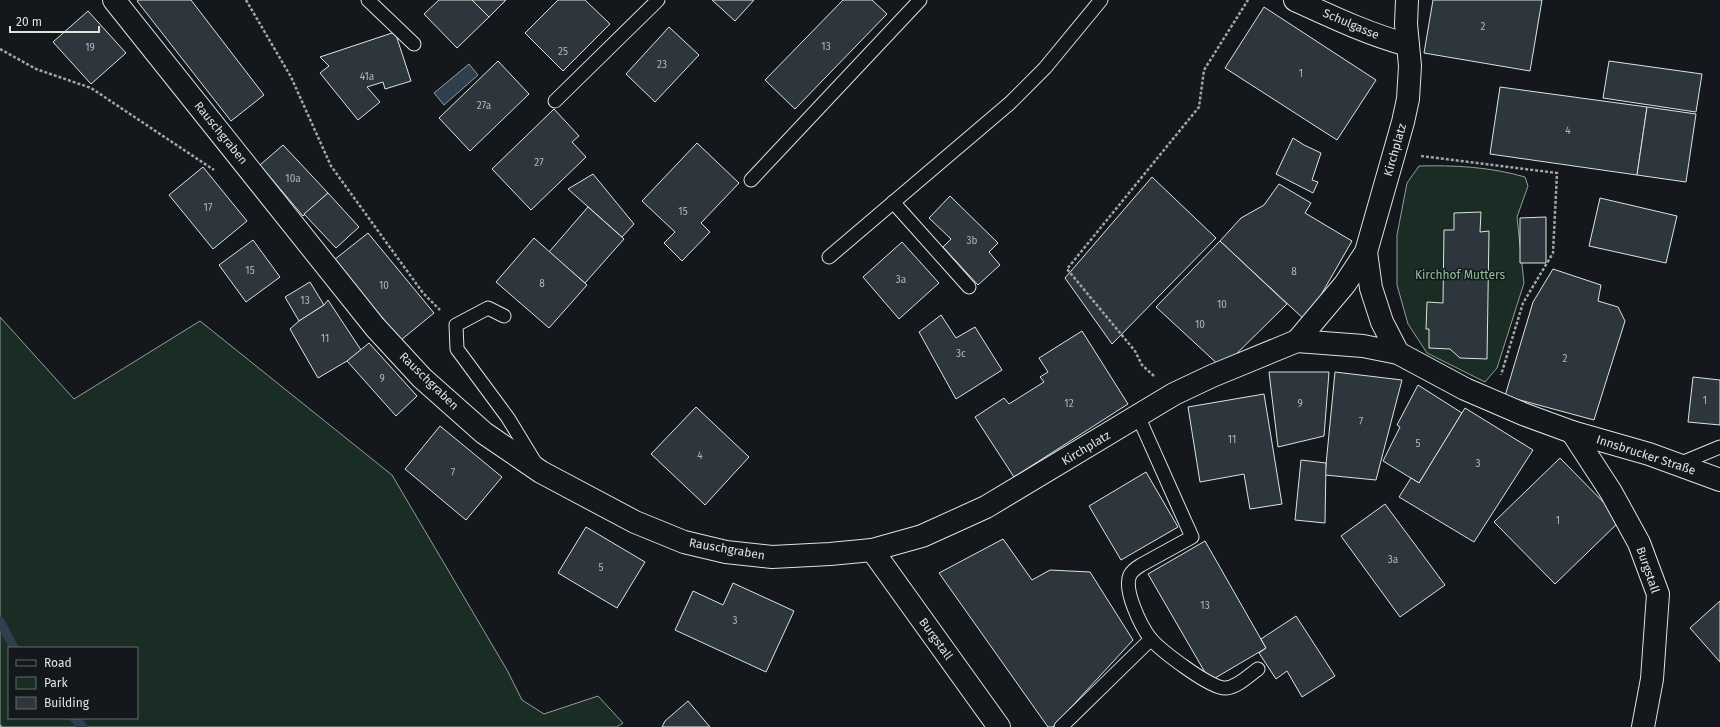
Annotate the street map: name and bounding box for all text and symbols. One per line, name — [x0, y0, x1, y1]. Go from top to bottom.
street label: Schulgasse — [1321, 6, 1381, 42]
scale bar — [10, 8, 99, 34]
text: 20 m — [16, 15, 42, 29]
house number: 2 — [1481, 21, 1486, 33]
house number: 13 — [821, 41, 831, 53]
house number: 19 — [85, 42, 95, 54]
house number: 25 — [558, 46, 568, 58]
house number: 23 — [657, 59, 667, 71]
house number: 1 — [1299, 68, 1303, 80]
house number: 41a — [360, 71, 374, 83]
street label: Rauschgraben — [191, 99, 251, 167]
house number: 27a — [477, 100, 491, 112]
street label: Kirchplatz — [1381, 122, 1409, 178]
house number: 4 — [1565, 125, 1571, 137]
house number: 27 — [534, 157, 544, 169]
house number: 10a — [285, 173, 301, 185]
house number: 17 — [204, 202, 213, 214]
house number: 15 — [678, 206, 688, 218]
house number: 3b — [967, 235, 978, 247]
house number: 15 — [245, 265, 255, 277]
house number: 8 — [1291, 266, 1297, 278]
park label: Kirchhof Mutters — [1415, 268, 1505, 282]
house number: 3a — [896, 274, 906, 286]
house number: 8 — [539, 278, 545, 290]
house number: 10 — [379, 280, 389, 292]
house number: 13 — [300, 295, 310, 307]
house number: 10 — [1217, 299, 1227, 311]
house number: 10 — [1195, 319, 1205, 331]
house number: 11 — [321, 333, 329, 345]
house number: 3c — [956, 348, 966, 360]
street label: Rauschgraben — [397, 349, 461, 413]
house number: 2 — [1563, 353, 1568, 365]
house number: 9 — [379, 373, 385, 385]
house number: 1 — [1703, 395, 1707, 407]
house number: 12 — [1064, 398, 1074, 410]
house number: 9 — [1297, 398, 1303, 410]
house number: 7 — [1359, 416, 1364, 428]
street label: Kirchplatz — [1059, 428, 1113, 468]
street label: Innsbrucker Straße — [1595, 432, 1697, 478]
house number: 11 — [1228, 434, 1236, 446]
house number: 5 — [1415, 438, 1421, 450]
house number: 4 — [697, 450, 703, 462]
house number: 3 — [1476, 458, 1481, 470]
house number: 7 — [451, 467, 456, 479]
house number: 1 — [1556, 515, 1560, 527]
street label: Rauschgraben — [688, 535, 766, 563]
street label: Burgstall — [1634, 545, 1663, 596]
house number: 3a — [1388, 554, 1398, 566]
house number: 5 — [598, 562, 604, 574]
house number: 13 — [1200, 600, 1210, 612]
house number: 3 — [733, 615, 738, 627]
street label: Burgstall — [916, 615, 956, 663]
legend — [8, 647, 138, 719]
text: Road — [44, 656, 72, 670]
text: Park — [44, 676, 68, 690]
text: Building — [44, 696, 90, 710]

